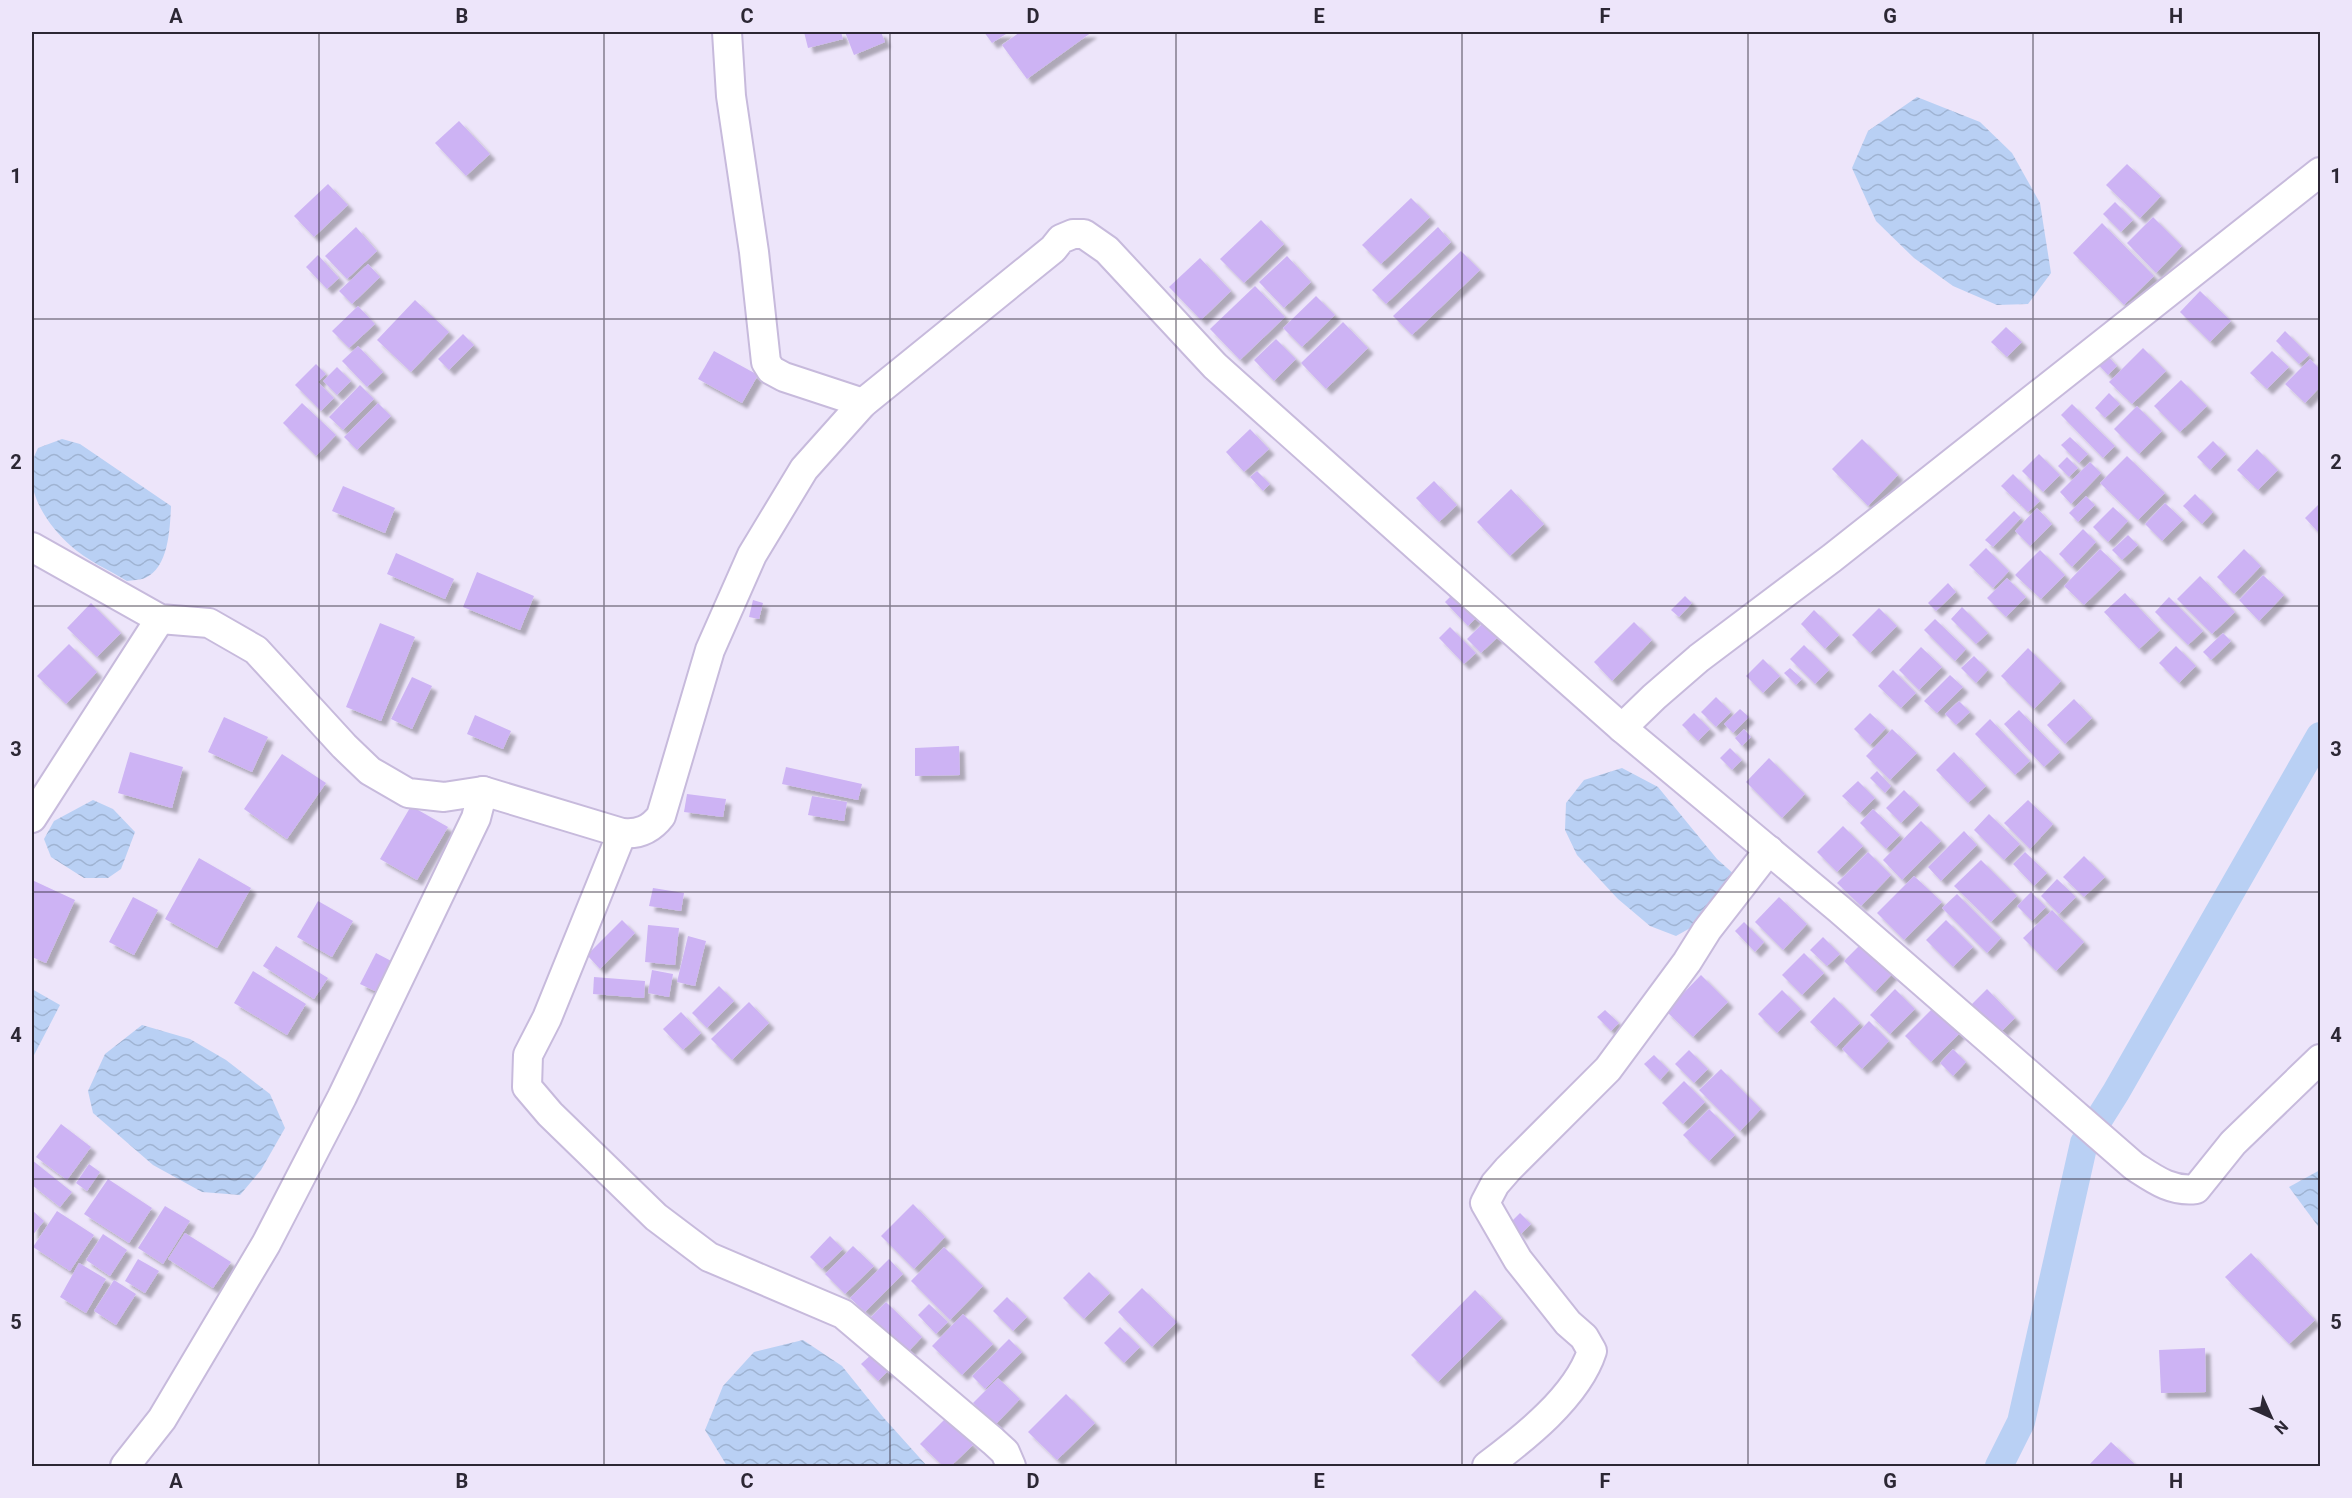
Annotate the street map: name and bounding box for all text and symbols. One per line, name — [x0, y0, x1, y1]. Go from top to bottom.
text: A — [169, 4, 183, 28]
text: B — [456, 4, 468, 28]
text: C — [740, 4, 754, 28]
text: D — [1027, 4, 1040, 28]
text: E — [1313, 4, 1325, 28]
text: F — [1600, 4, 1611, 28]
text: G — [1883, 4, 1897, 28]
text: H — [2169, 4, 2183, 28]
text: 1 — [10, 164, 22, 188]
text: 1 — [2330, 164, 2342, 188]
text: 2 — [10, 450, 22, 474]
text: 2 — [2330, 450, 2342, 474]
text: 3 — [10, 737, 22, 761]
text: 3 — [2330, 737, 2342, 761]
text: 4 — [10, 1023, 22, 1047]
text: 4 — [2330, 1023, 2342, 1047]
text: 5 — [10, 1310, 22, 1334]
text: 5 — [2330, 1310, 2342, 1334]
north arrow — [2241, 1387, 2301, 1447]
text: N — [2271, 1417, 2292, 1438]
text: A — [169, 1469, 183, 1493]
text: B — [456, 1469, 468, 1493]
text: C — [740, 1469, 754, 1493]
text: D — [1027, 1469, 1040, 1493]
text: E — [1313, 1469, 1325, 1493]
text: F — [1600, 1469, 1611, 1493]
text: G — [1883, 1469, 1897, 1493]
text: H — [2169, 1469, 2183, 1493]

